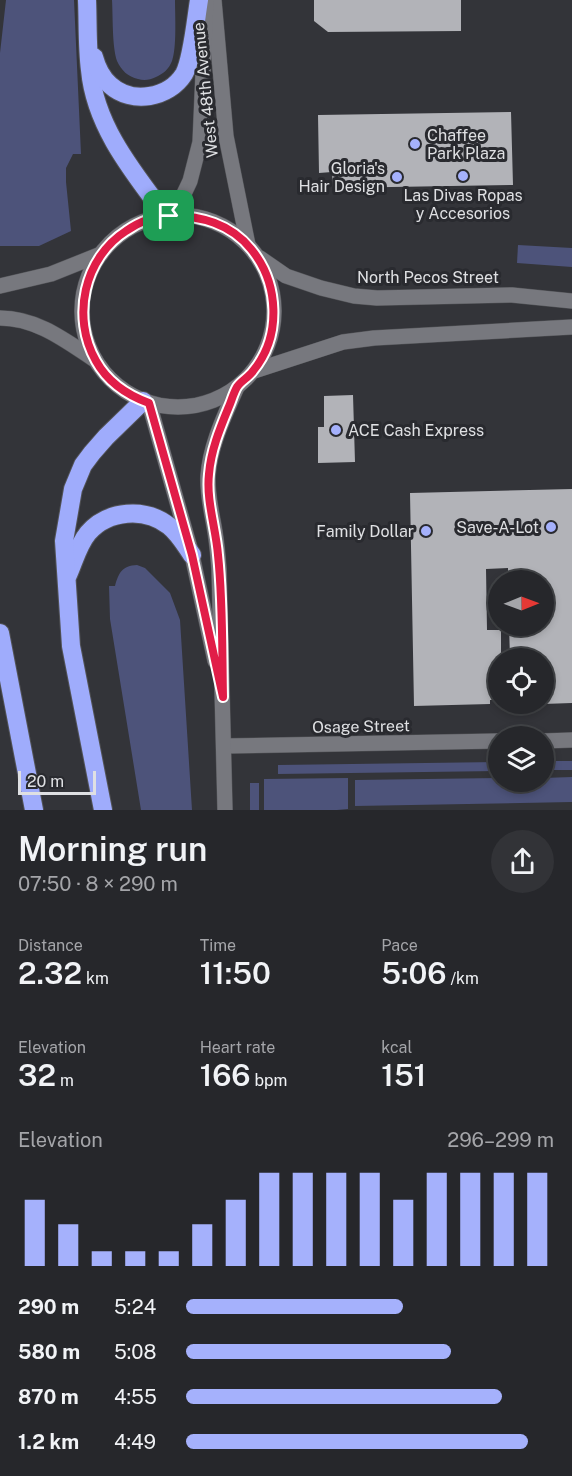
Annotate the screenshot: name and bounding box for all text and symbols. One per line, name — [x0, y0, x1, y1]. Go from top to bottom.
street label: West 48th Avenue — [189, 21, 222, 159]
place label: Chaffee Park Plaza — [427, 126, 505, 163]
marker: Chaffee Park Plaza — [408, 137, 422, 151]
place label: Gloria's Hair Design — [298, 159, 385, 196]
marker: Las Divas Ropas y Accesorios — [456, 169, 470, 183]
marker: Gloria's Hair Design — [390, 170, 404, 184]
place label: Las Divas Ropas y Accesorios — [403, 186, 523, 223]
pin — [143, 190, 194, 241]
icon: arrive — [152, 199, 185, 232]
street label: North Pecos Street — [357, 268, 499, 287]
place label: ACE Cash Express — [348, 421, 484, 440]
marker: ACE Cash Express — [329, 423, 343, 437]
place label: Save-A-Lot — [456, 518, 539, 537]
marker: Save-A-Lot — [544, 520, 558, 534]
place label: Family Dollar — [316, 522, 414, 541]
marker: Family Dollar — [419, 524, 433, 538]
north arrow — [488, 570, 554, 636]
map controls — [488, 570, 554, 792]
button: locate — [488, 648, 554, 714]
street label: Osage Street — [312, 716, 410, 737]
button: layers — [488, 726, 554, 792]
scale bar — [18, 768, 96, 796]
text: 20 m — [27, 772, 64, 791]
text: Morning run — [18, 830, 207, 868]
button: share — [491, 830, 554, 893]
text: 07:50 · 8 × 290 m — [18, 872, 178, 896]
text: Distance — [18, 936, 83, 955]
text: Time — [200, 936, 236, 955]
text: Pace — [381, 936, 418, 955]
text: 2.32 — [18, 955, 82, 991]
text: 11:50 — [200, 955, 271, 991]
text: 5:06 — [381, 955, 447, 991]
text: km — [82, 969, 109, 988]
text: /km — [447, 969, 479, 988]
text: Elevation — [18, 1038, 86, 1057]
text: Heart rate — [200, 1038, 275, 1057]
text: kcal — [381, 1038, 412, 1057]
text: 32 — [18, 1057, 56, 1093]
text: 166 — [200, 1057, 251, 1093]
text: 151 — [381, 1057, 426, 1093]
text: m — [56, 1071, 74, 1090]
text: bpm — [251, 1071, 287, 1090]
text: Elevation — [18, 1128, 103, 1152]
text: 296–299 m — [447, 1128, 554, 1152]
text: 290 m — [18, 1295, 79, 1319]
text: 5:24 — [114, 1295, 156, 1319]
text: 580 m — [18, 1340, 80, 1364]
text: 5:08 — [114, 1340, 156, 1364]
text: 870 m — [18, 1385, 79, 1409]
text: 4:55 — [114, 1385, 157, 1409]
text: 1.2 km — [18, 1430, 79, 1454]
text: 4:49 — [114, 1430, 156, 1454]

